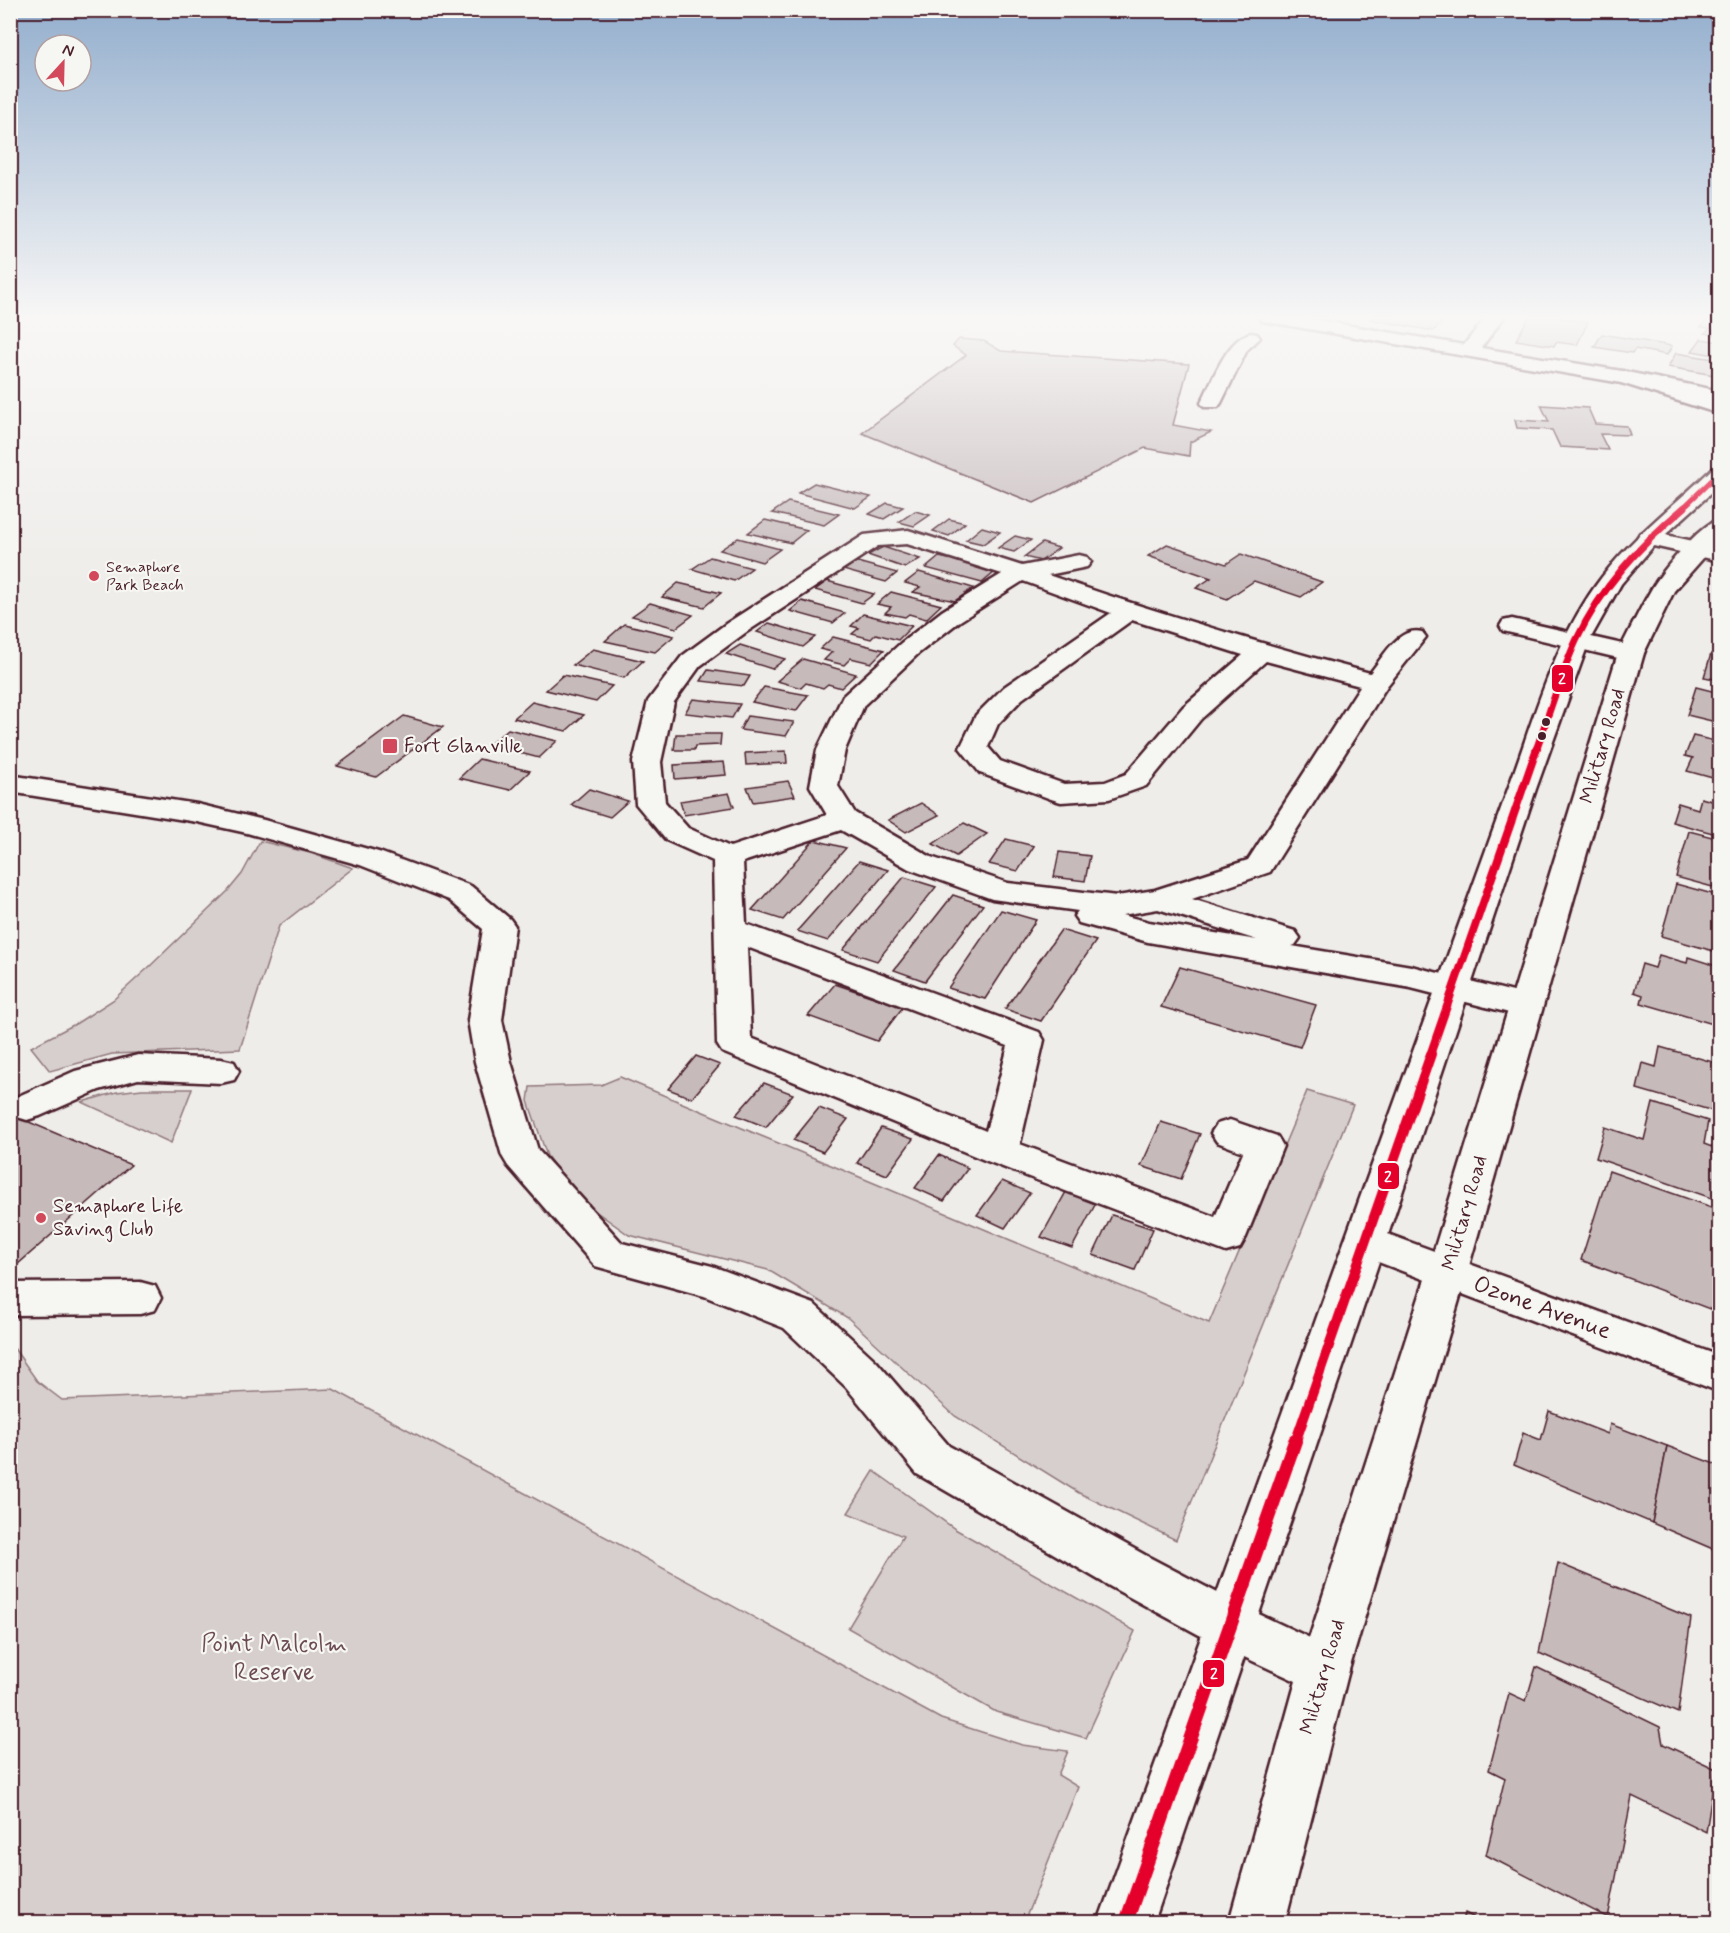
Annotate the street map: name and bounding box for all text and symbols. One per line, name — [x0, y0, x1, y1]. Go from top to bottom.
north arrow — [33, 33, 93, 93]
text: N — [59, 39, 77, 62]
place label: Semaphore Park Beach — [106, 557, 184, 596]
marker: Semaphore Park Beach — [87, 569, 101, 583]
line badge: 2 — [1551, 664, 1574, 693]
text: 2 — [1558, 669, 1566, 690]
street label: Military Road — [1574, 685, 1632, 807]
unlabelled marker — [1540, 716, 1552, 728]
unlabelled marker — [1536, 730, 1548, 742]
place label: Fort Glanville — [404, 733, 523, 760]
marker: Fort Glanville — [381, 737, 399, 755]
street label: Military Road — [1436, 1152, 1494, 1274]
line badge: 2 — [1377, 1162, 1400, 1190]
text: 2 — [1384, 1167, 1392, 1188]
place label: Semaphore Life Saving Club — [53, 1193, 183, 1243]
marker: Semaphore Life Saving Club — [34, 1211, 48, 1225]
street label: Ozone Avenue — [1469, 1269, 1615, 1347]
street label: Military Road — [1294, 1616, 1352, 1738]
park label: Point Malcolm Reserve — [201, 1629, 347, 1688]
line badge: 2 — [1202, 1659, 1225, 1688]
text: 2 — [1210, 1664, 1218, 1685]

